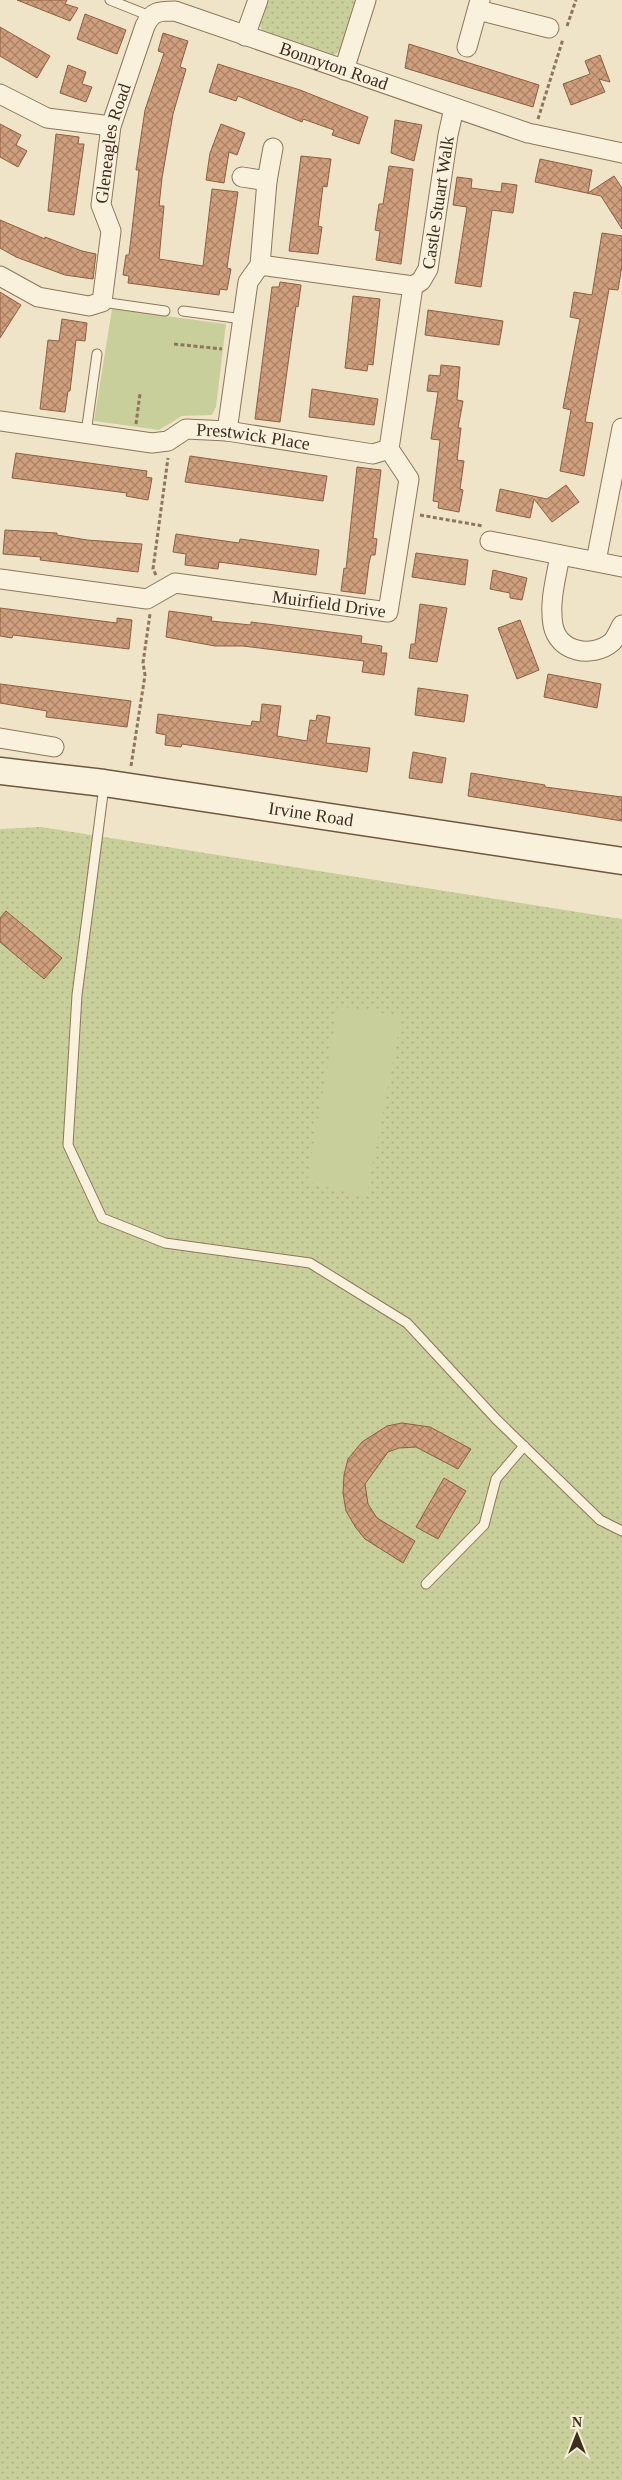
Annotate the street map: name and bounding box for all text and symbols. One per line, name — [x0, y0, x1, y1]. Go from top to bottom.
street label: Bonnyton Road — [277, 38, 391, 94]
street label: Gleneagles Road — [91, 81, 135, 205]
street label: Castle Stuart Walk — [418, 135, 458, 271]
street label: Prestwick Place — [196, 420, 311, 454]
street label: Muirfield Drive — [271, 586, 387, 622]
street label: Irvine Road — [267, 798, 355, 830]
north arrow — [552, 2410, 602, 2460]
text: N — [572, 2415, 582, 2430]

